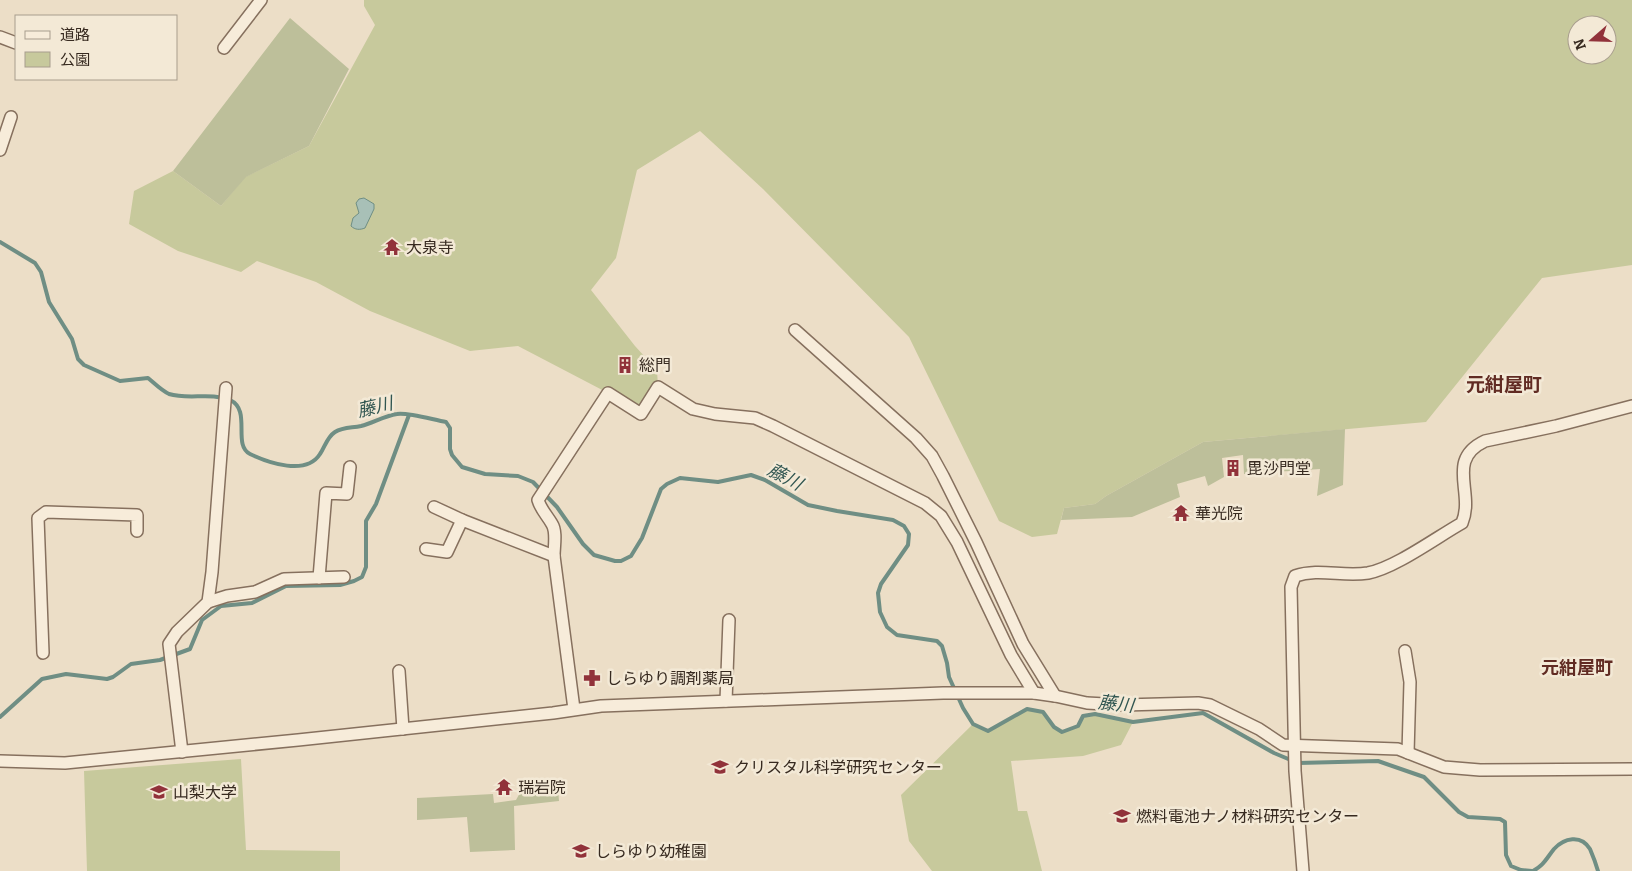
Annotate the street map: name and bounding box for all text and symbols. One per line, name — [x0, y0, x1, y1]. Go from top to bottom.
legend — [15, 15, 178, 80]
north arrow — [1567, 15, 1617, 65]
text: 道路 — [60, 26, 90, 44]
text: N — [1570, 36, 1590, 52]
text: 公園 — [60, 51, 90, 69]
temple icon: 大泉寺 — [382, 237, 402, 257]
place label: 大泉寺 — [406, 238, 454, 257]
building icon: 総門 — [615, 355, 635, 375]
place label: 総門 — [639, 356, 671, 375]
district label: 元紺屋町 — [1466, 373, 1542, 396]
water label: 藤川 — [355, 392, 397, 422]
building icon: 毘沙門堂 — [1223, 458, 1243, 478]
water label: 藤川 — [764, 459, 808, 496]
place label: 毘沙門堂 — [1247, 459, 1311, 478]
temple icon: 華光院 — [1171, 503, 1191, 523]
place label: 華光院 — [1195, 504, 1243, 523]
district label: 元紺屋町 — [1541, 657, 1613, 679]
pharmacy icon: しらゆり調剤薬局 — [582, 668, 602, 688]
place label: しらゆり調剤薬局 — [606, 669, 734, 688]
water label: 藤川 — [1097, 691, 1137, 717]
school or university icon: クリスタル科学研究センター — [710, 757, 730, 777]
place label: クリスタル科学研究センター — [734, 758, 942, 777]
temple icon: 瑞岩院 — [494, 777, 514, 797]
place label: 瑞岩院 — [518, 778, 566, 797]
school or university icon: 山梨大学 — [149, 782, 169, 802]
place label: 山梨大学 — [173, 783, 237, 802]
school or university icon: 燃料電池ナノ材料研究センター — [1112, 806, 1132, 826]
place label: 燃料電池ナノ材料研究センター — [1136, 807, 1359, 826]
school or university icon: しらゆり幼稚園 — [571, 841, 591, 861]
place label: しらゆり幼稚園 — [595, 842, 707, 861]

